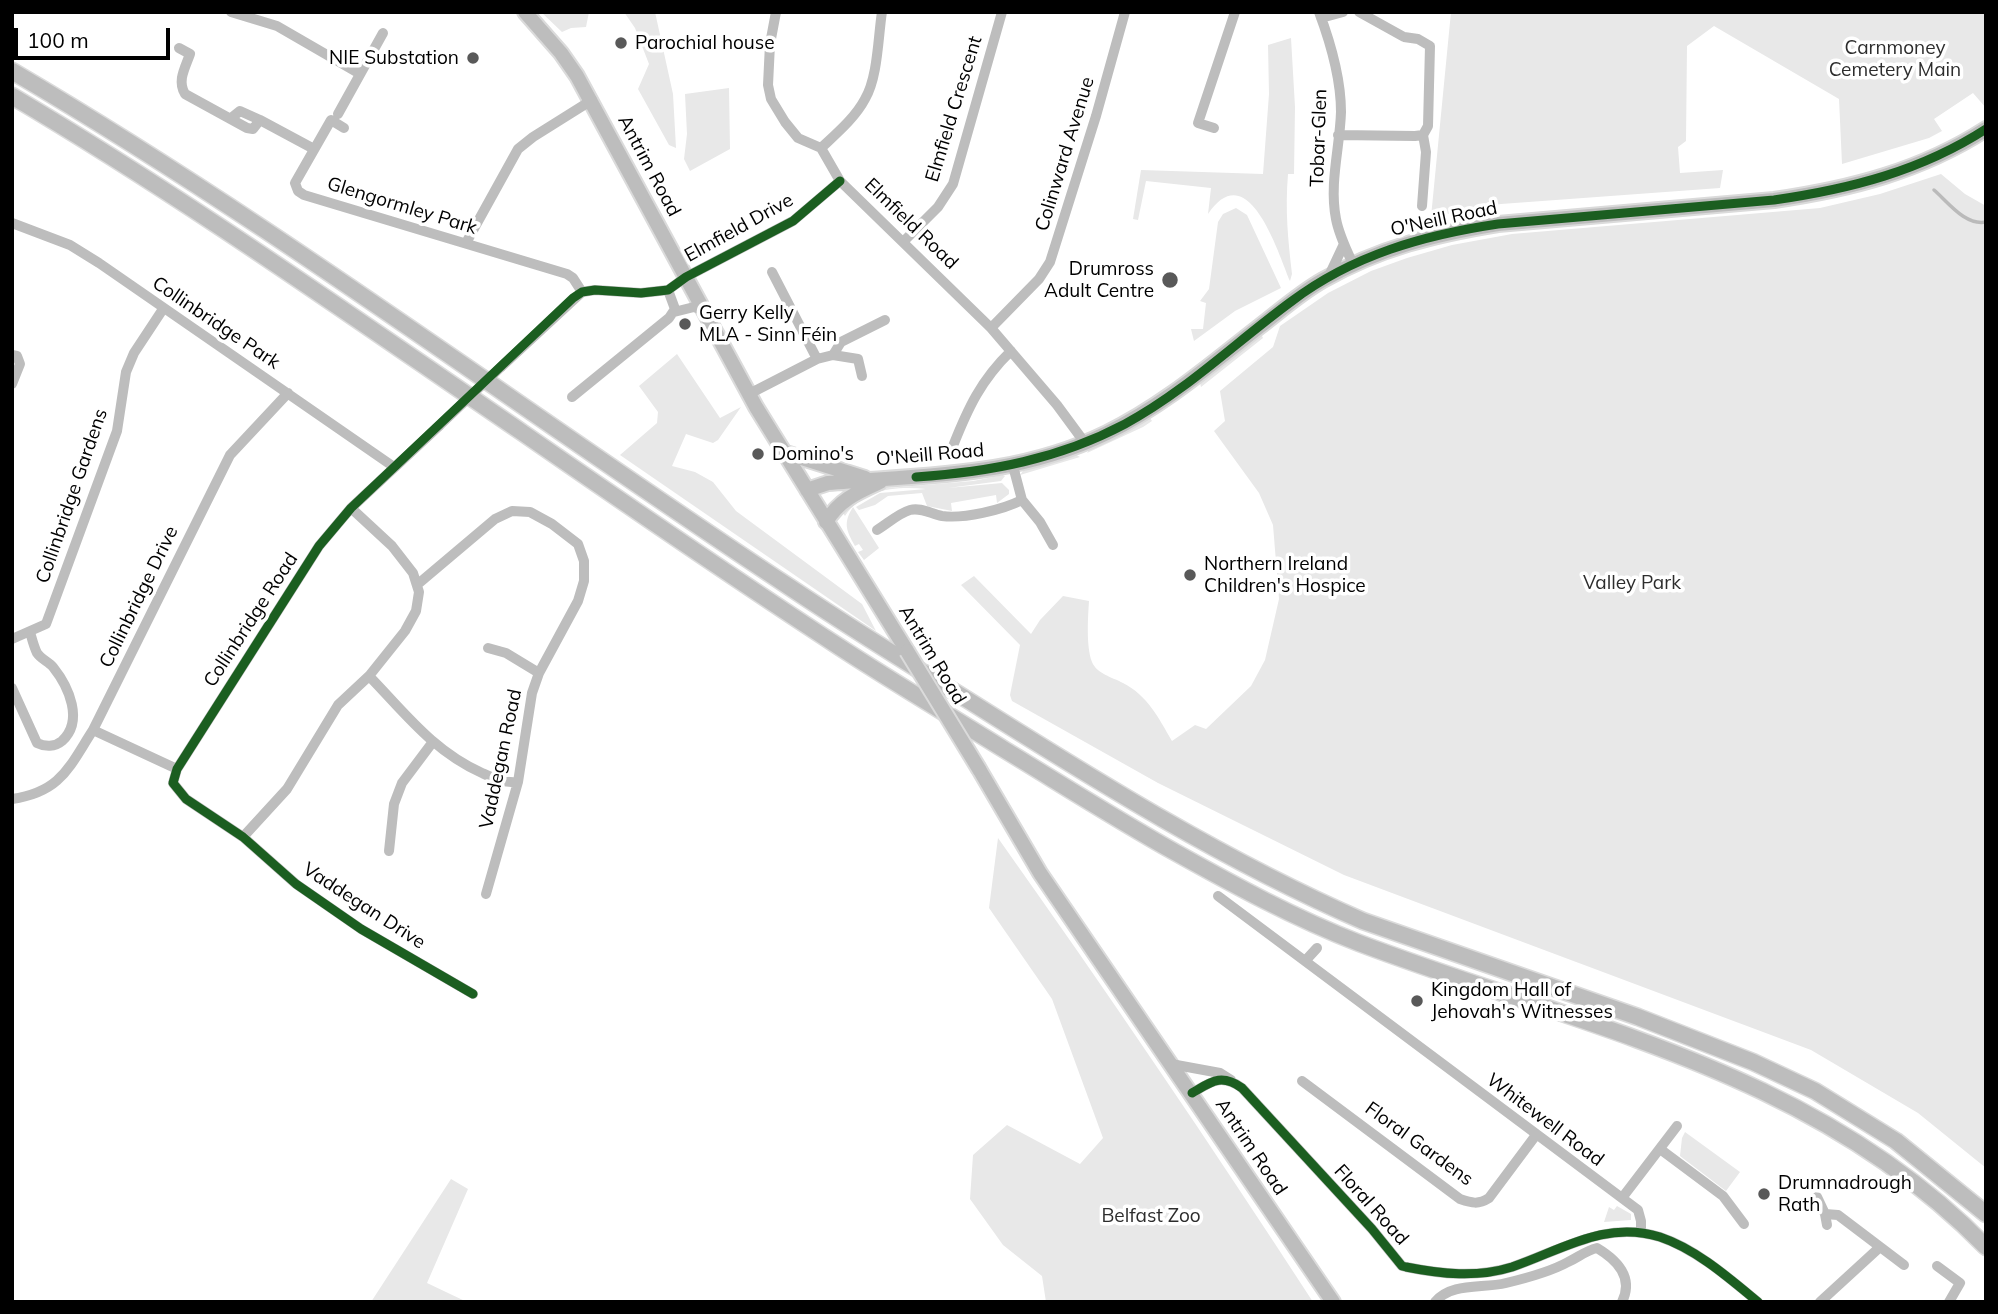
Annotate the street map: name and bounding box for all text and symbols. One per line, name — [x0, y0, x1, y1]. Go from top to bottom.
scale bar — [18, 14, 173, 58]
text: 100 m — [27, 27, 89, 53]
place label: Parochial house — [635, 32, 775, 54]
street label: Elmfield Crescent — [921, 33, 987, 185]
marker: Parochial house — [613, 35, 629, 51]
park label: Carnmoney Cemetery Main — [1829, 37, 1961, 81]
place label: NIE Substation — [329, 47, 459, 69]
marker: NIE Substation — [465, 50, 481, 66]
street label: Colinward Avenue — [1031, 74, 1099, 234]
street label: Tobar-Glen — [1306, 89, 1332, 187]
street label: Antrim Road — [613, 111, 685, 221]
street label: Glengormley Park — [324, 172, 480, 240]
street label: Elmfield Road — [860, 174, 962, 274]
street label: Elmfield Drive — [681, 189, 797, 267]
street label: O'Neill Road — [1389, 197, 1499, 241]
place label: Drumross Adult Centre — [1044, 258, 1154, 302]
marker: Drumross Adult Centre — [1160, 270, 1180, 290]
street label: Collinbridge Park — [148, 272, 284, 374]
place label: Gerry Kelly MLA - Sinn Féin — [699, 302, 837, 346]
marker: Gerry Kelly MLA - Sinn Féin — [677, 316, 693, 332]
street label: Collinbridge Gardens — [31, 406, 113, 586]
street label: O'Neill Road — [875, 439, 985, 471]
place label: Domino's — [772, 443, 854, 465]
marker: Domino's — [750, 446, 766, 462]
street label: Collinbridge Drive — [95, 522, 183, 672]
street label: Collinbridge Road — [199, 549, 303, 691]
place label: Northern Ireland Children's Hospice — [1204, 553, 1366, 597]
marker: Northern Ireland Children's Hospice — [1182, 567, 1198, 583]
park label: Valley Park — [1583, 572, 1681, 594]
street label: Antrim Road — [894, 601, 970, 709]
street label: Vaddegan Road — [475, 687, 527, 831]
street label: Vaddegan Drive — [298, 858, 430, 954]
place label: Kingdom Hall of Jehovah's Witnesses — [1431, 979, 1613, 1023]
marker: Kingdom Hall of Jehovah's Witnesses — [1409, 993, 1425, 1009]
street label: Whitewell Road — [1482, 1069, 1608, 1171]
street label: Antrim Road — [1210, 1094, 1292, 1200]
street label: Floral Gardens — [1360, 1097, 1478, 1191]
street label: Floral Road — [1329, 1160, 1413, 1250]
place label: Drumnadrough Rath — [1778, 1172, 1912, 1216]
marker: Drumnadrough Rath — [1756, 1186, 1772, 1202]
park label: Belfast Zoo — [1101, 1205, 1201, 1227]

